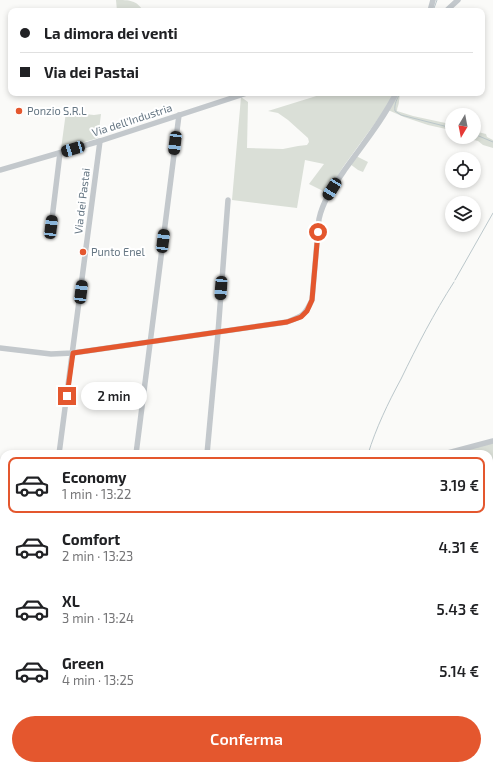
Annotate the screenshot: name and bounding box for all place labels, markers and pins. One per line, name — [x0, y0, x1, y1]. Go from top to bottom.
place label: Ponzio S.R.L — [27, 104, 87, 117]
marker: Ponzio S.R.L — [14, 106, 24, 116]
place label: Punto Enel — [91, 245, 146, 258]
marker: Punto Enel — [78, 247, 88, 257]

